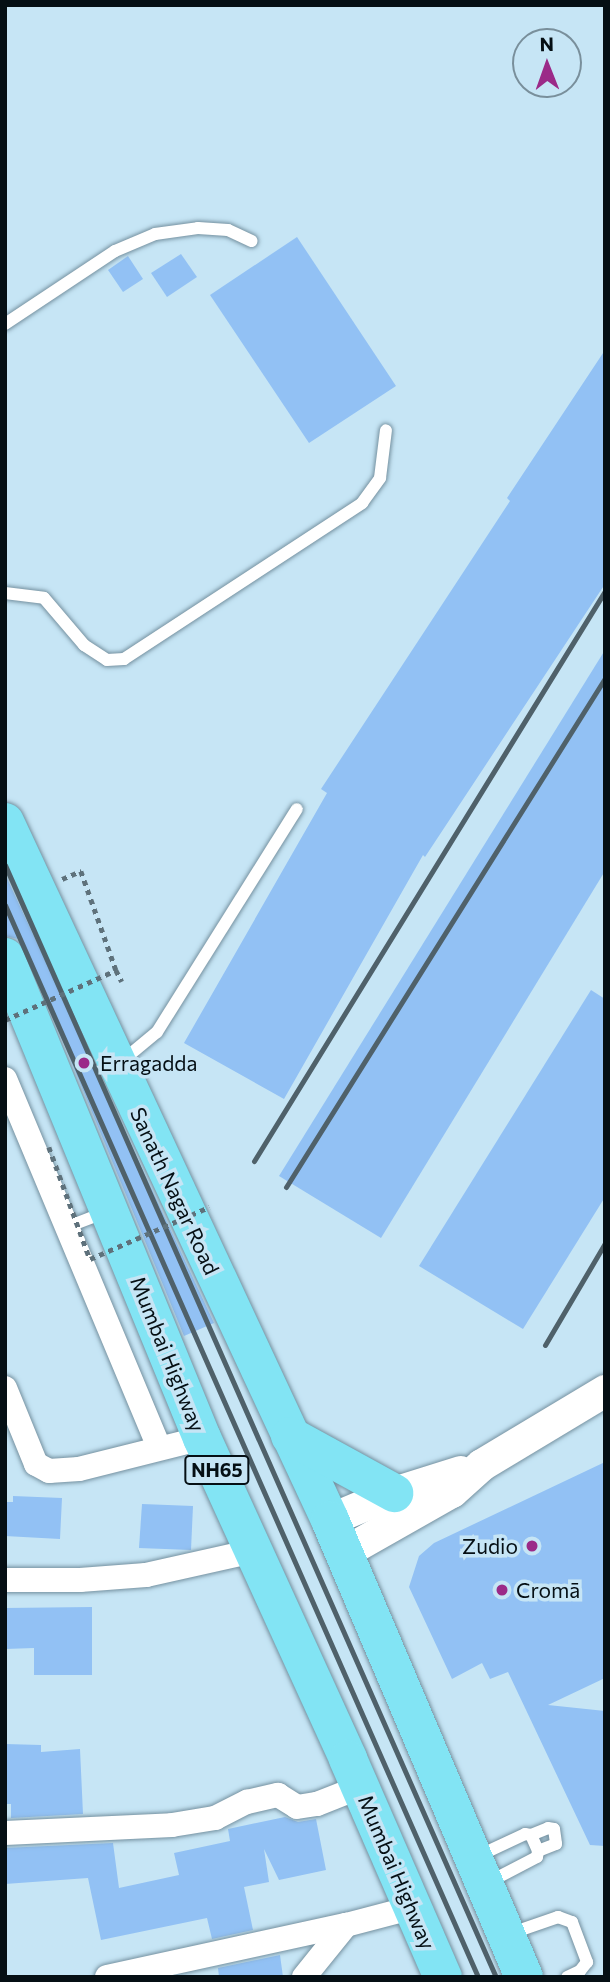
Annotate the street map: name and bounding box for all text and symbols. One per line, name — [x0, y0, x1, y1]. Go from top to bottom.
north arrow — [512, 28, 582, 98]
text: N — [539, 32, 554, 55]
place label: Erragadda — [100, 1050, 197, 1076]
marker: Erragadda — [74, 1053, 94, 1073]
street label: Sanath Nagar Road — [125, 1103, 225, 1279]
street label: Mumbai Highway — [125, 1273, 211, 1435]
road number: NH65 — [184, 1454, 250, 1486]
place label: Zudio — [462, 1533, 518, 1559]
marker: Zudio — [524, 1538, 540, 1554]
place label: Cromā — [516, 1577, 580, 1603]
marker: Cromā — [494, 1582, 510, 1598]
street label: Mumbai Highway — [353, 1791, 441, 1953]

